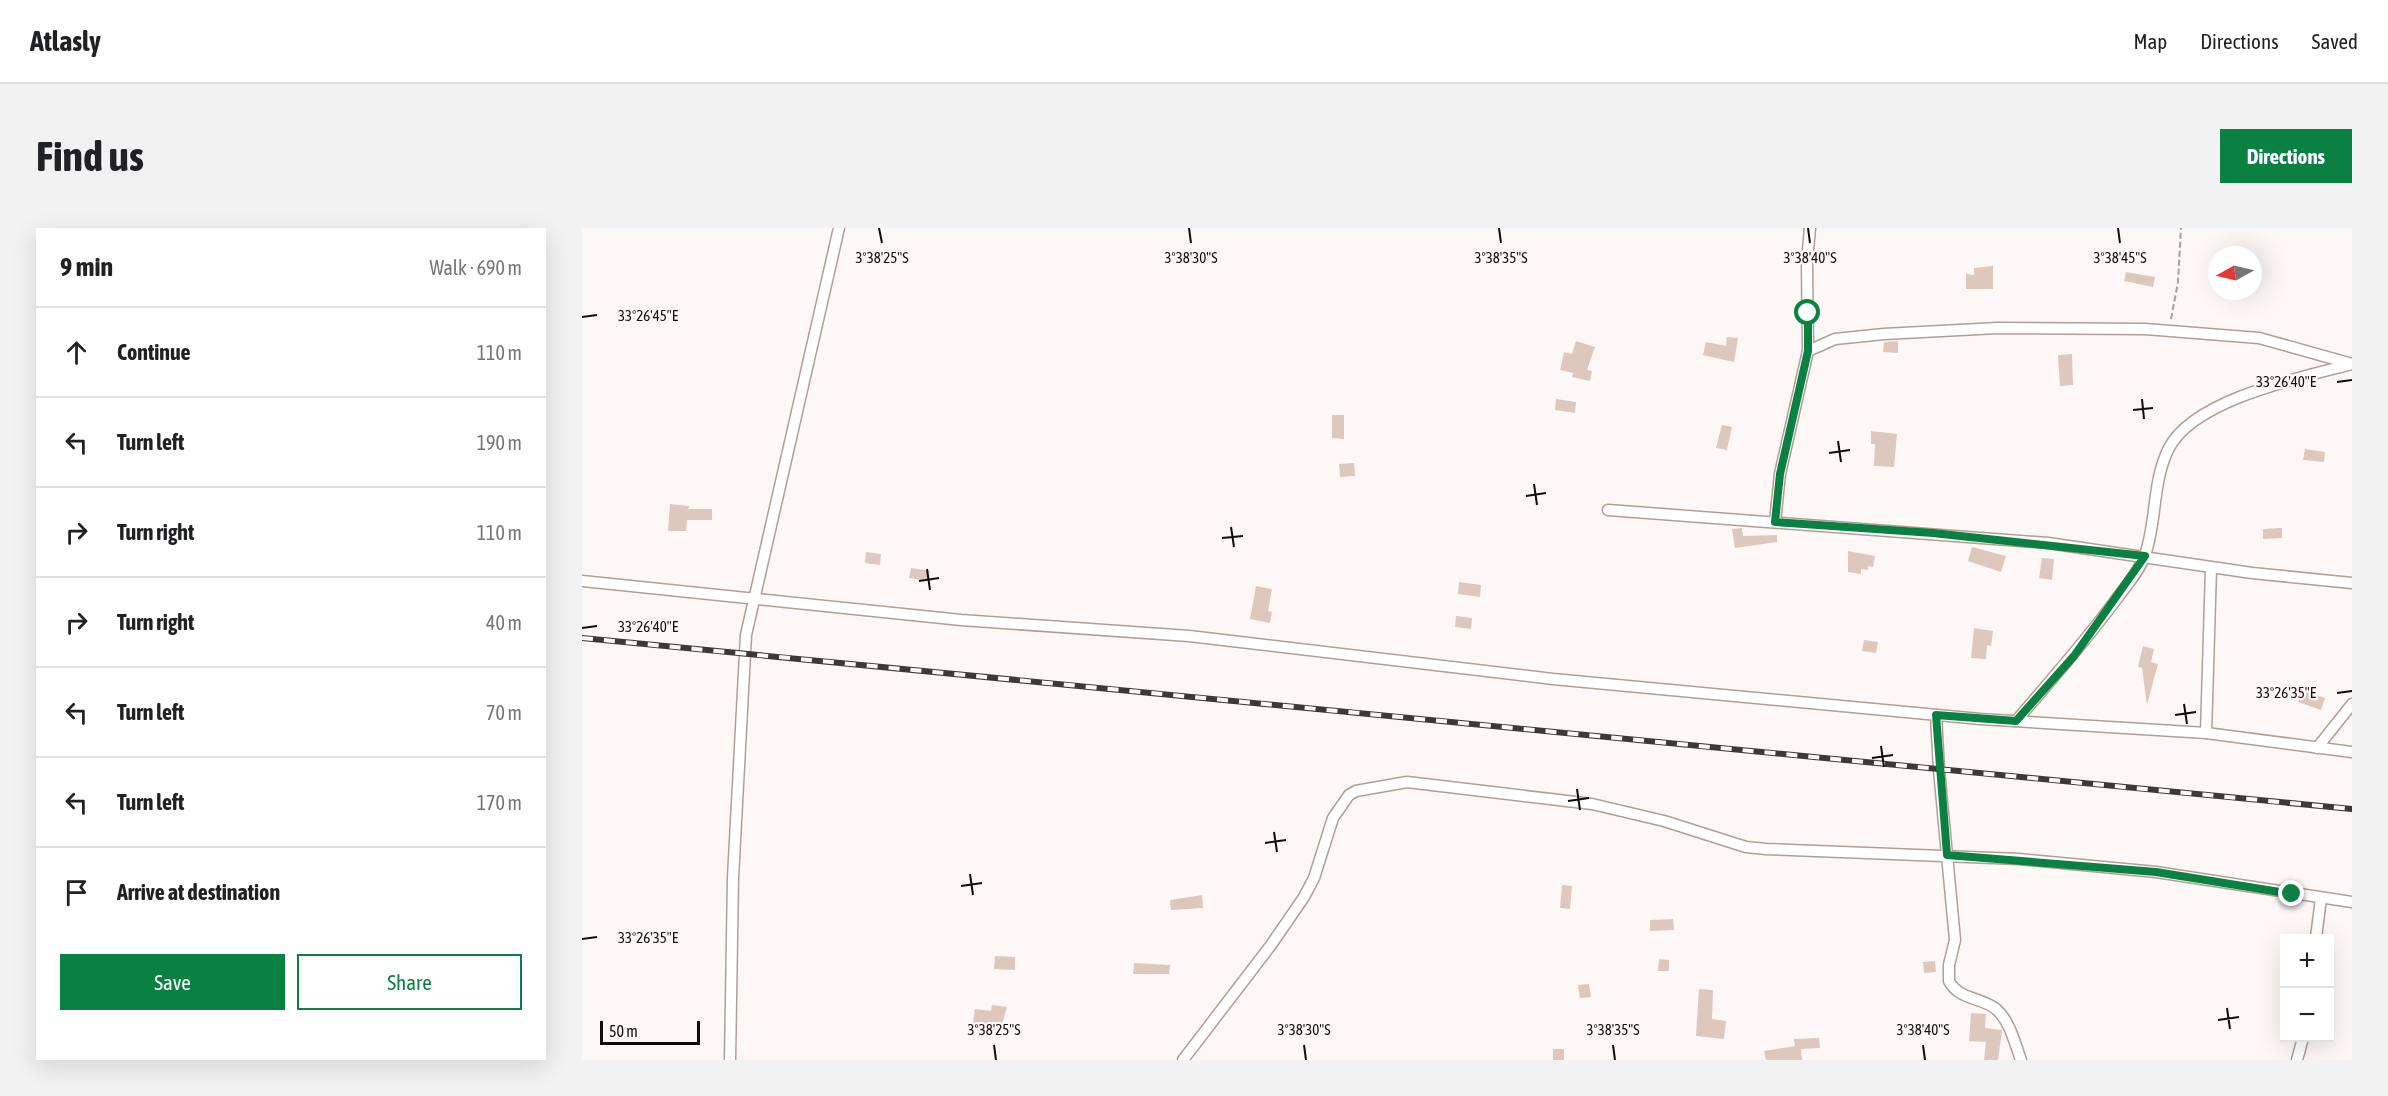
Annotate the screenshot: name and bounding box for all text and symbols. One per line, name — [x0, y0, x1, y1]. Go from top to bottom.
text: Atlasly — [30, 25, 101, 57]
text: Map — [2133, 29, 2167, 53]
text: Directions — [2200, 29, 2279, 53]
text: Saved — [2312, 29, 2358, 53]
button: Directions — [2220, 129, 2352, 183]
text: Find us — [36, 132, 144, 180]
north arrow — [2208, 246, 2262, 300]
text: 3°38'25"S — [855, 249, 909, 266]
text: 3°38'30"S — [1164, 249, 1218, 266]
text: 3°38'35"S — [1474, 249, 1528, 266]
text: 3°38'40"S — [1783, 249, 1837, 266]
text: 3°38'45"S — [2093, 249, 2147, 266]
text: 9 min — [60, 252, 113, 282]
text: Walk · 690 m — [430, 256, 522, 279]
route start — [1794, 299, 1820, 325]
text: 33°26'45"E — [618, 307, 679, 324]
icon: ahead — [60, 336, 93, 369]
text: Continue — [117, 339, 191, 365]
text: 110 m — [477, 341, 522, 364]
text: 33°26'40"E — [2256, 373, 2317, 390]
icon: left — [60, 426, 93, 459]
text: Turn left — [117, 429, 184, 455]
text: 190 m — [477, 431, 522, 454]
icon: right — [60, 516, 93, 549]
text: Turn right — [117, 519, 194, 545]
text: 110 m — [477, 521, 522, 544]
icon: right — [60, 606, 93, 639]
text: Turn right — [117, 609, 194, 635]
text: 40 m — [486, 611, 522, 634]
text: 33°26'40"E — [618, 618, 679, 635]
text: 33°26'35"E — [2256, 684, 2317, 701]
icon: left — [60, 696, 93, 729]
text: Turn left — [117, 699, 184, 725]
text: 70 m — [486, 701, 522, 724]
icon: left — [60, 786, 93, 819]
text: Turn left — [117, 789, 184, 815]
text: 170 m — [477, 791, 522, 814]
icon: arrive — [60, 876, 93, 909]
text: Arrive at destination — [117, 879, 280, 905]
route end — [2278, 880, 2304, 906]
text: 33°26'35"E — [618, 929, 679, 946]
map controls — [2280, 934, 2334, 1042]
button: + — [2280, 934, 2334, 988]
button: Save — [60, 954, 285, 1010]
button: Share — [297, 954, 522, 1010]
button: − — [2280, 988, 2334, 1042]
scale bar — [600, 1018, 700, 1046]
text: 3°38'25"S — [967, 1021, 1021, 1038]
text: 3°38'30"S — [1277, 1021, 1331, 1038]
text: 3°38'35"S — [1586, 1021, 1640, 1038]
text: 3°38'40"S — [1896, 1021, 1950, 1038]
text: 50 m — [609, 1022, 638, 1040]

